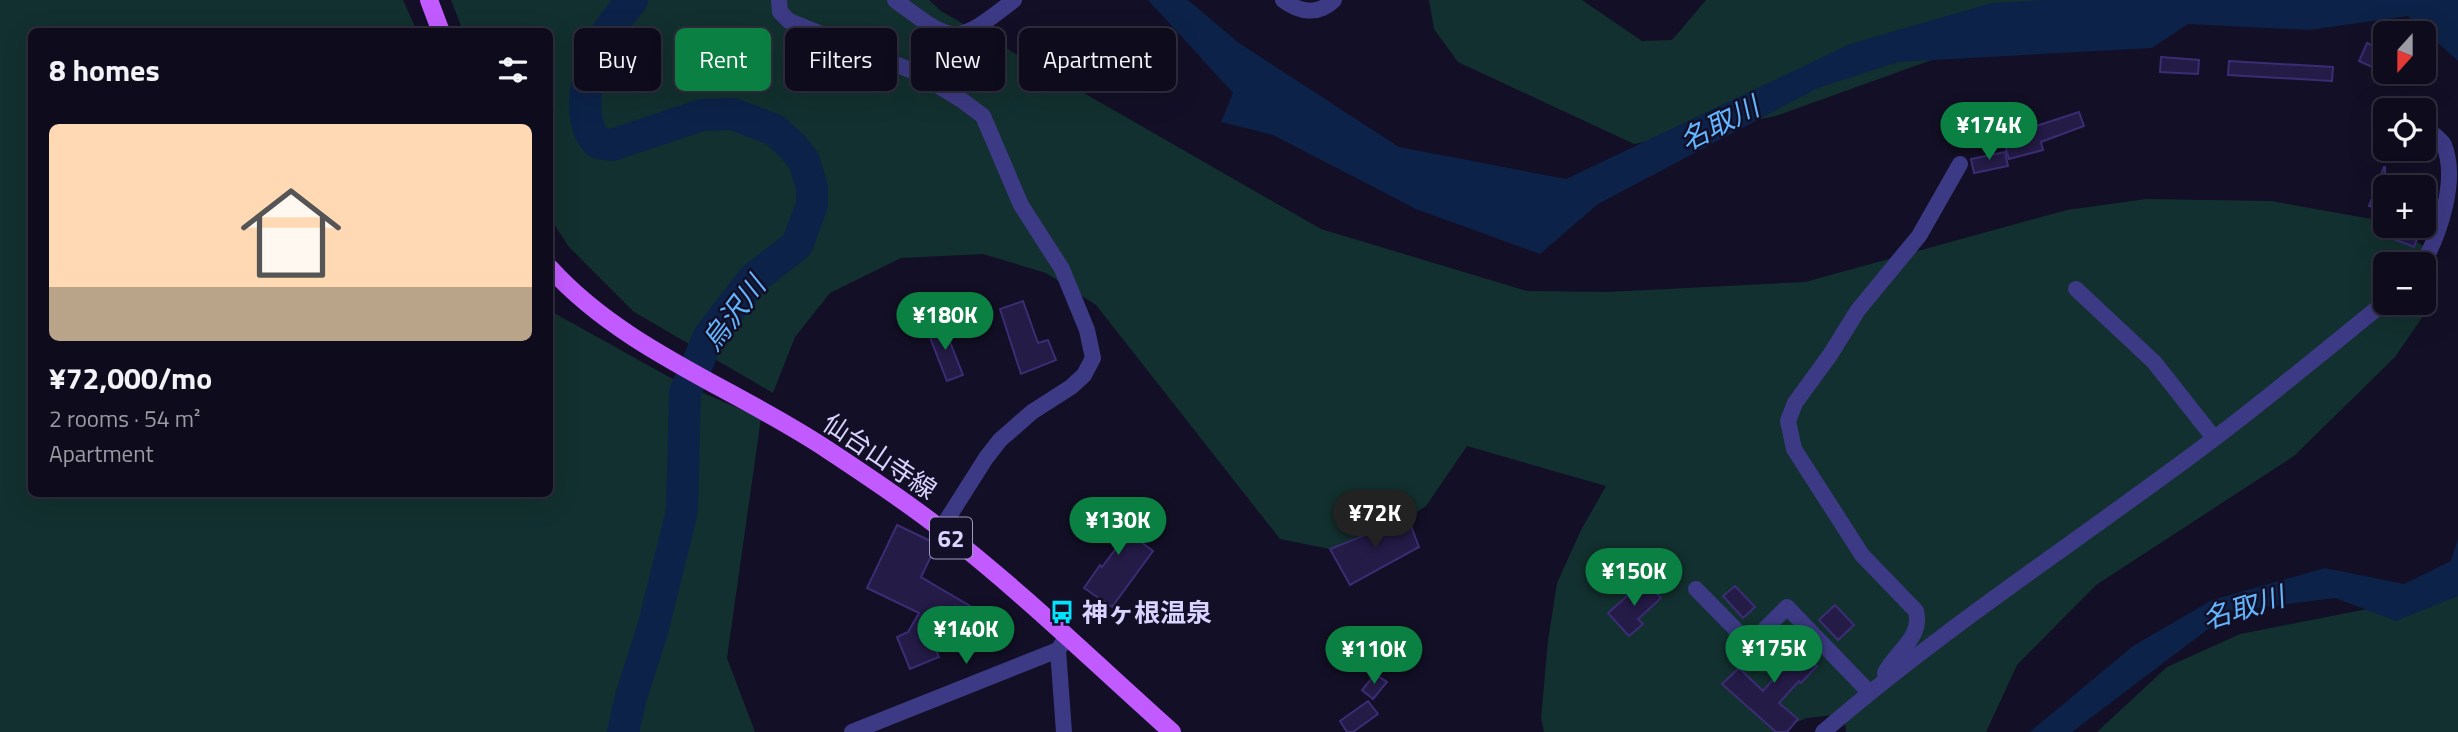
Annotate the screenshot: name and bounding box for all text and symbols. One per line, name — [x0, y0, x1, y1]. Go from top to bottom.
north arrow — [2373, 21, 2436, 84]
map controls — [2373, 21, 2436, 315]
chip: Buy — [574, 28, 661, 91]
chip: Rent — [675, 28, 771, 91]
chip: Filters — [785, 28, 897, 91]
chip: New — [911, 28, 1005, 91]
chip: Apartment — [1019, 28, 1176, 91]
text: 8 homes — [49, 47, 160, 93]
icon: filters — [494, 51, 532, 89]
water label: 名取川 — [1672, 83, 1769, 161]
button: locate — [2373, 98, 2436, 161]
pin: ¥174K — [1940, 102, 2038, 162]
text: ¥174K — [1956, 107, 2022, 142]
icon: home — [228, 170, 354, 296]
button: + — [2373, 175, 2436, 238]
button: − — [2373, 252, 2436, 315]
water label: 烏沢川 — [691, 264, 777, 359]
pin: ¥180K — [896, 292, 994, 352]
text: ¥180K — [912, 297, 978, 332]
text: ¥72,000/mo — [49, 355, 212, 401]
text: 2 rooms · 54 m² — [49, 401, 200, 436]
street label: 仙台山寺線 — [815, 403, 945, 509]
text: Apartment — [49, 436, 154, 471]
pin: ¥72K — [1334, 490, 1416, 550]
text: ¥72K — [1349, 495, 1401, 530]
pin: ¥130K — [1069, 498, 1167, 557]
text: ¥130K — [1085, 502, 1151, 537]
road number: 62 — [930, 518, 972, 558]
pin: ¥150K — [1585, 548, 1683, 608]
text: ¥150K — [1601, 553, 1667, 588]
water label: 名取川 — [2197, 573, 2292, 640]
place label: 神ヶ根温泉 — [1082, 593, 1212, 632]
bus stop icon: 神ヶ根温泉 — [1048, 598, 1076, 626]
pin: ¥140K — [917, 606, 1015, 666]
text: ¥140K — [933, 611, 999, 646]
pin: ¥110K — [1325, 626, 1423, 686]
pin: ¥175K — [1725, 626, 1823, 685]
text: ¥175K — [1741, 630, 1807, 665]
text: ¥110K — [1341, 631, 1407, 666]

